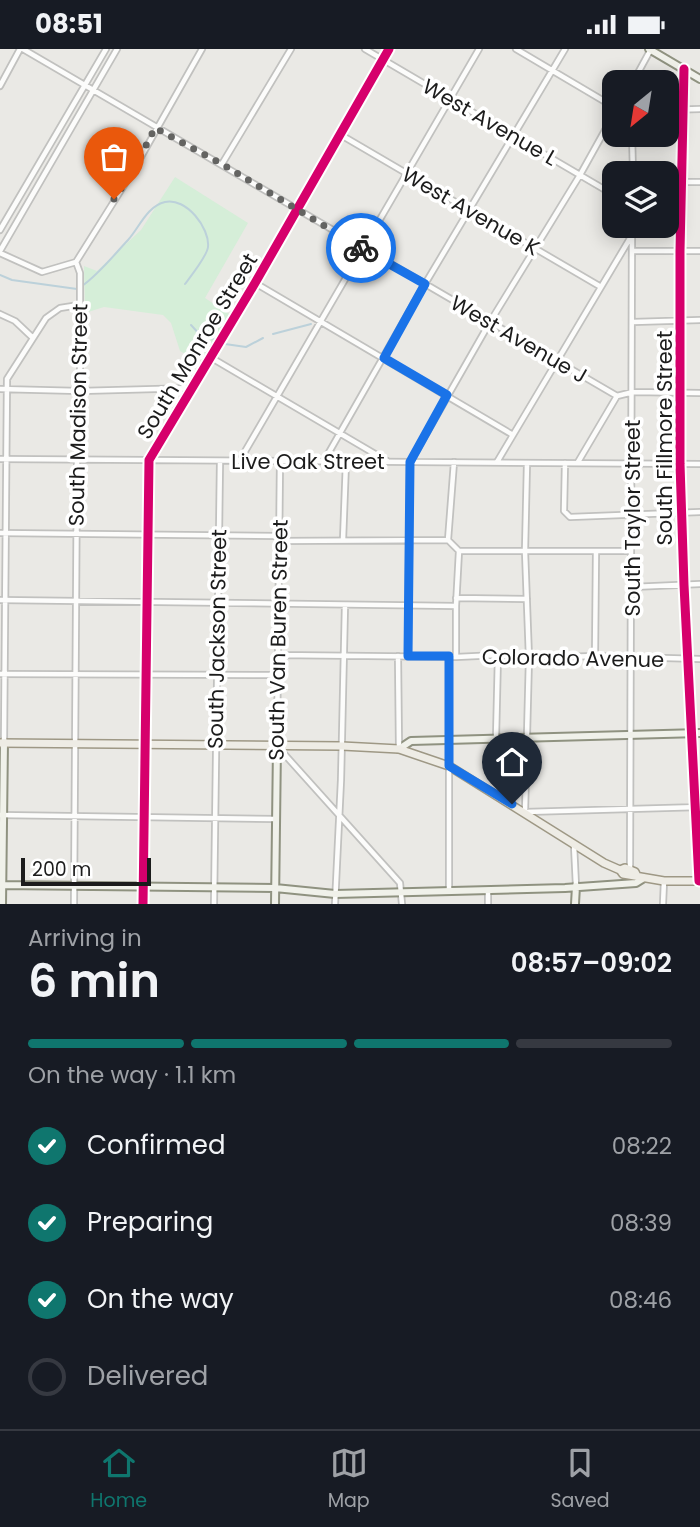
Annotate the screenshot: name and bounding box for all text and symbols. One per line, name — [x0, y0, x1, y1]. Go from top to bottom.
text: 08:51 — [35, 6, 103, 42]
north arrow — [602, 70, 679, 147]
map controls — [602, 70, 679, 238]
street label: West Avenue L — [417, 72, 563, 172]
pin — [84, 127, 144, 199]
icon: bag — [95, 138, 133, 176]
street label: West Avenue K — [397, 160, 546, 262]
button: layers — [602, 161, 679, 238]
courier — [326, 213, 396, 283]
icon: bike — [342, 229, 380, 267]
street label: South Monroe Street — [130, 248, 264, 444]
street label: West Avenue J — [445, 288, 593, 390]
street label: South Madison Street — [62, 304, 94, 526]
street label: South Fillmore Street — [650, 331, 679, 546]
street label: South Taylor Street — [618, 420, 647, 616]
street label: Live Oak Street — [231, 447, 385, 476]
street label: South Van Buren Street — [261, 519, 295, 761]
street label: South Jackson Street — [201, 529, 233, 749]
street label: Colorado Avenue — [482, 642, 664, 674]
pin — [482, 732, 542, 804]
icon: home — [493, 743, 531, 781]
scale bar — [21, 855, 150, 887]
text: 200 m — [32, 856, 91, 883]
text: Arriving in — [28, 922, 142, 954]
text: 08:57–09:02 — [511, 945, 672, 981]
text: 6 min — [28, 949, 160, 1013]
text: On the way · 1.1 km — [28, 1059, 236, 1091]
icon: check — [28, 1127, 66, 1165]
text: Confirmed — [87, 1127, 225, 1163]
text: 08:22 — [612, 1130, 672, 1162]
icon: check — [28, 1204, 66, 1242]
text: Preparing — [87, 1204, 213, 1240]
text: 08:39 — [610, 1207, 672, 1239]
icon: check — [28, 1281, 66, 1319]
text: On the way — [87, 1281, 234, 1317]
text: 08:46 — [609, 1284, 672, 1316]
text: Delivered — [87, 1358, 208, 1394]
tab: Home — [90, 1444, 147, 1515]
tab: Map — [328, 1444, 370, 1515]
tab: Saved — [550, 1444, 610, 1515]

